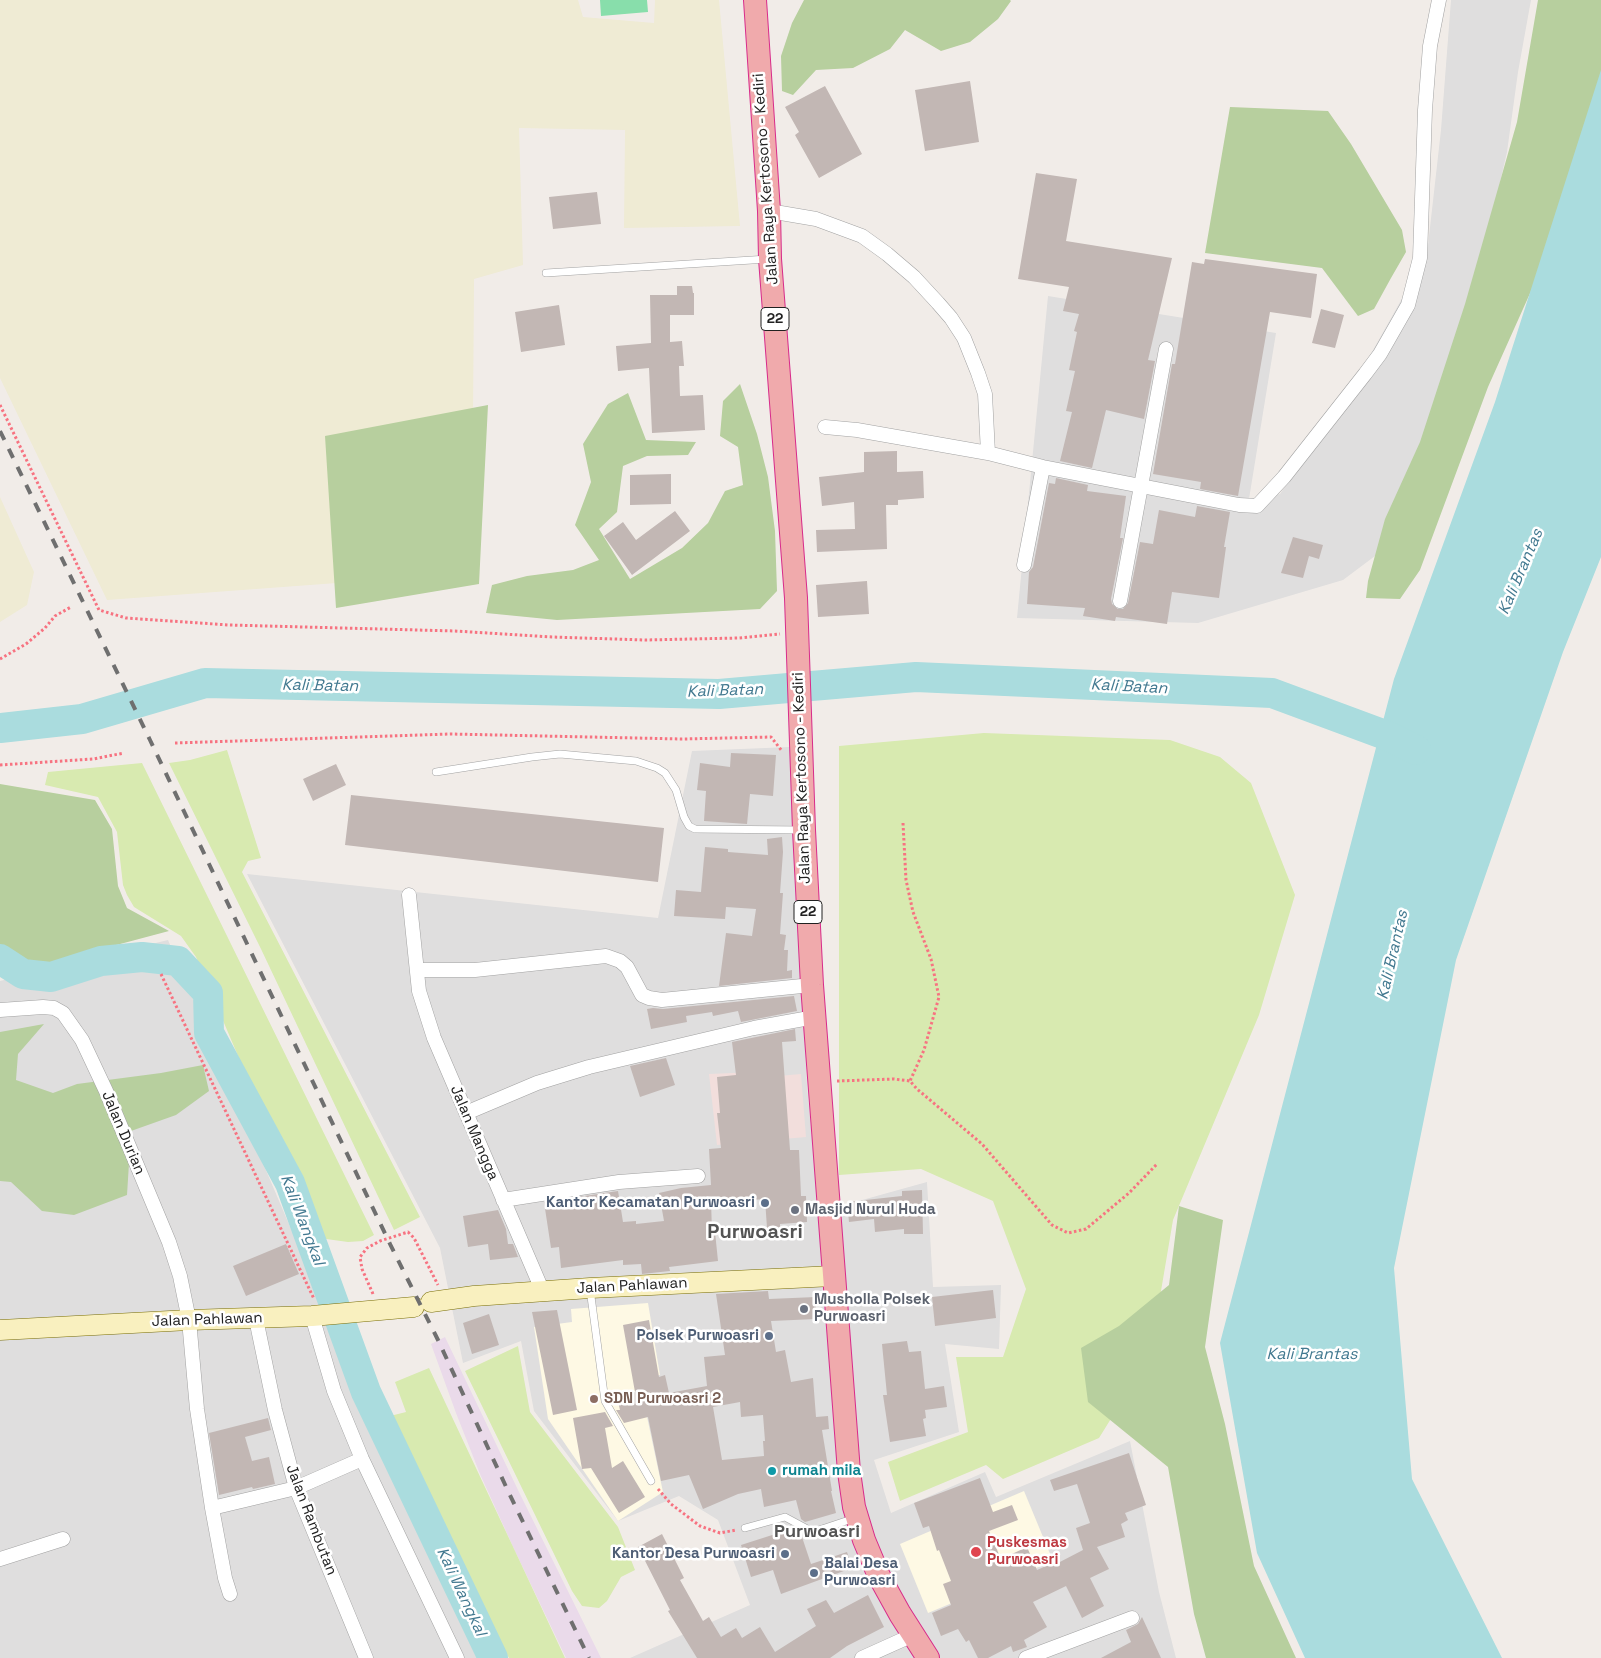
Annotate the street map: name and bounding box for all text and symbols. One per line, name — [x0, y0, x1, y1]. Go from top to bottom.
street label: Jalan Raya Kertosono - Kediri — [750, 73, 782, 285]
road number: 22 — [761, 308, 789, 330]
water label: Kali Brantas — [1494, 526, 1548, 618]
street label: Jalan Raya Kertosono - Kediri — [789, 672, 815, 884]
water label: Kali Batan — [1090, 675, 1168, 699]
water label: Kali Batan — [282, 676, 358, 696]
water label: Kali Batan — [686, 680, 764, 702]
road number: 22 — [794, 900, 822, 924]
water label: Kali Brantas — [1373, 909, 1413, 1001]
street label: Jalan Mangga — [446, 1083, 502, 1183]
street label: Jalan Durian — [97, 1089, 149, 1177]
water label: Kali Wangkal — [276, 1172, 328, 1268]
place label: Kantor Kecamatan Purwoasri — [546, 1194, 755, 1212]
marker: Kantor Kecamatan Purwoasri — [759, 1197, 771, 1209]
place label: Masjid Nurul Huda — [805, 1201, 936, 1219]
marker: Masjid Nurul Huda — [789, 1204, 801, 1216]
district label: Purwoasri — [707, 1221, 803, 1245]
street label: Jalan Pahlawan — [576, 1274, 688, 1298]
place label: Musholla Polsek Purwoasri — [814, 1291, 930, 1326]
marker: Musholla Polsek Purwoasri — [798, 1303, 810, 1315]
street label: Jalan Pahlawan — [151, 1309, 263, 1331]
place label: Polsek Purwoasri — [637, 1327, 759, 1345]
marker: Polsek Purwoasri — [763, 1330, 775, 1342]
water label: Kali Brantas — [1267, 1345, 1357, 1365]
place label: SDN Purwoasri 2 — [604, 1390, 721, 1408]
marker: SDN Purwoasri 2 — [588, 1393, 600, 1405]
street label: Jalan Rambutan — [282, 1462, 340, 1578]
place label: rumah mila — [782, 1462, 861, 1480]
marker: rumah mila — [766, 1465, 778, 1477]
district label: Purwoasri — [774, 1521, 860, 1543]
place label: Puskesmas Purwoasri — [987, 1534, 1067, 1569]
water label: Kali Wangkal — [432, 1545, 490, 1639]
place label: Kantor Desa Purwoasri — [612, 1545, 775, 1563]
marker: Puskesmas Purwoasri — [969, 1545, 983, 1559]
marker: Kantor Desa Purwoasri — [779, 1548, 791, 1560]
place label: Balai Desa Purwoasri — [824, 1555, 898, 1590]
marker: Balai Desa Purwoasri — [808, 1567, 820, 1579]

